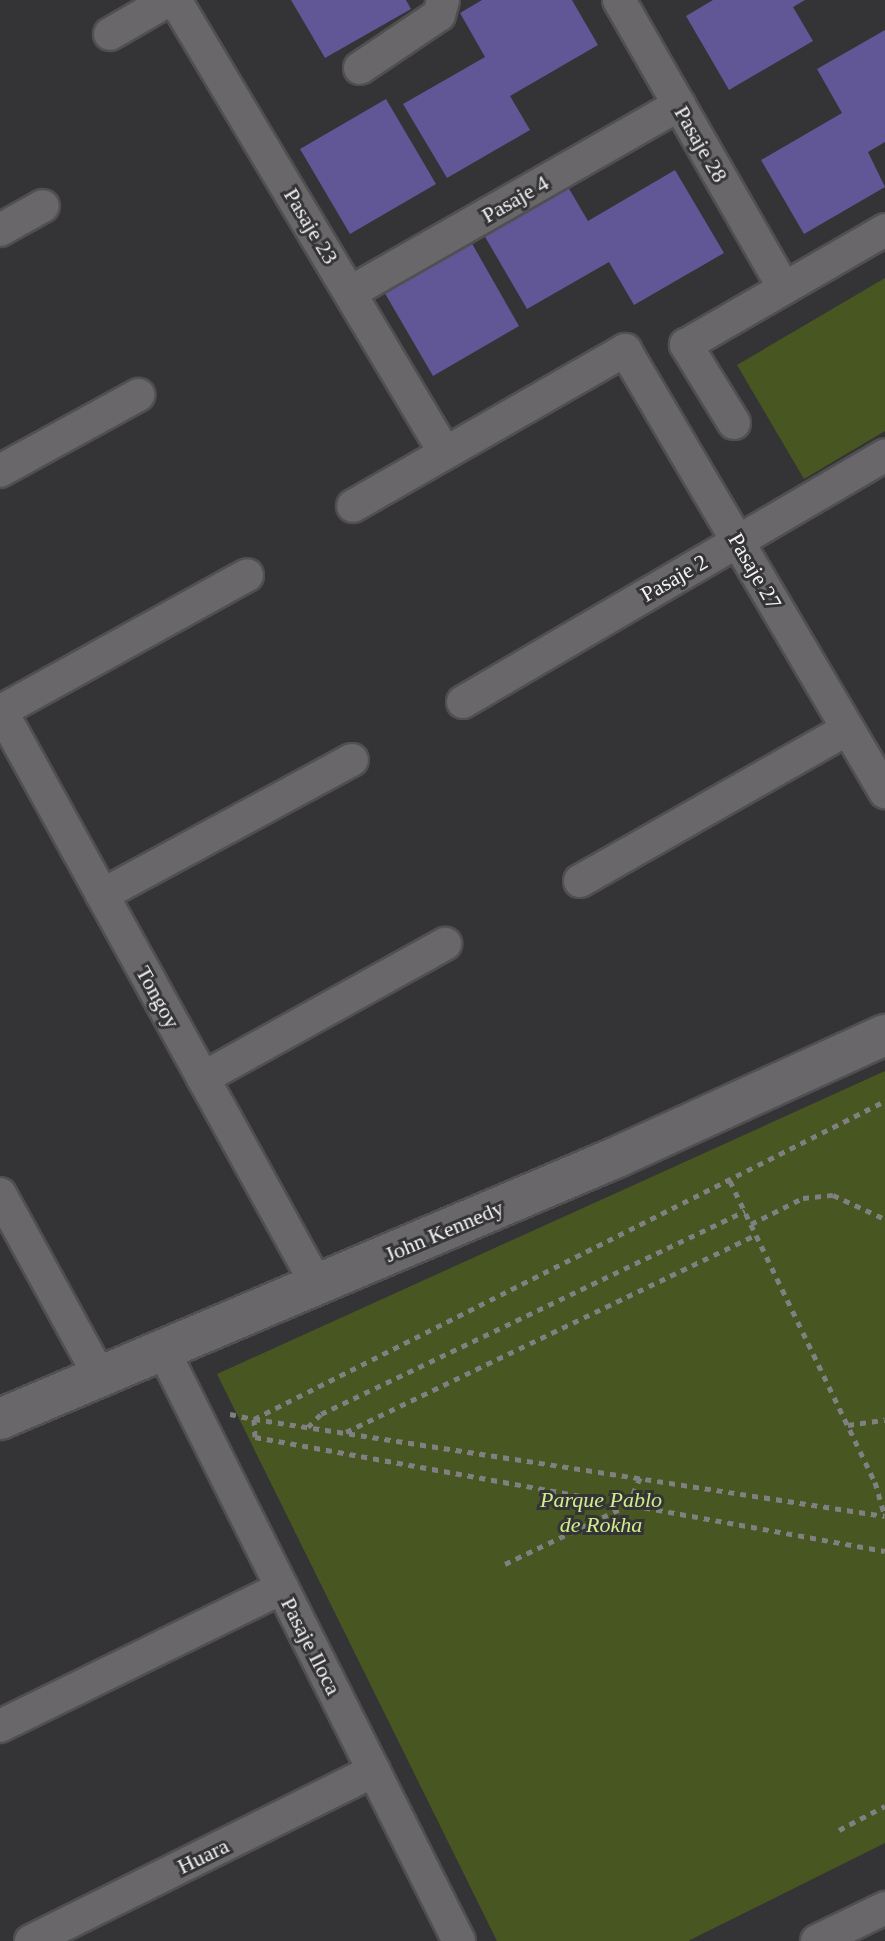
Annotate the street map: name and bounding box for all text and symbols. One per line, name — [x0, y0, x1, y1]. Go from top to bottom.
street label: Pasaje 28 — [669, 101, 733, 187]
street label: Pasaje 4 — [477, 169, 553, 229]
street label: Pasaje 23 — [278, 183, 344, 269]
street label: Pasaje 27 — [723, 528, 787, 614]
street label: Pasaje 2 — [636, 548, 712, 608]
street label: Tongoy — [130, 961, 186, 1033]
street label: John Kennedy — [381, 1194, 507, 1268]
park label: Parque Pablo de Rokha — [540, 1486, 662, 1538]
street label: Pasaje Iloca — [275, 1593, 347, 1699]
street label: Huara — [173, 1832, 233, 1880]

